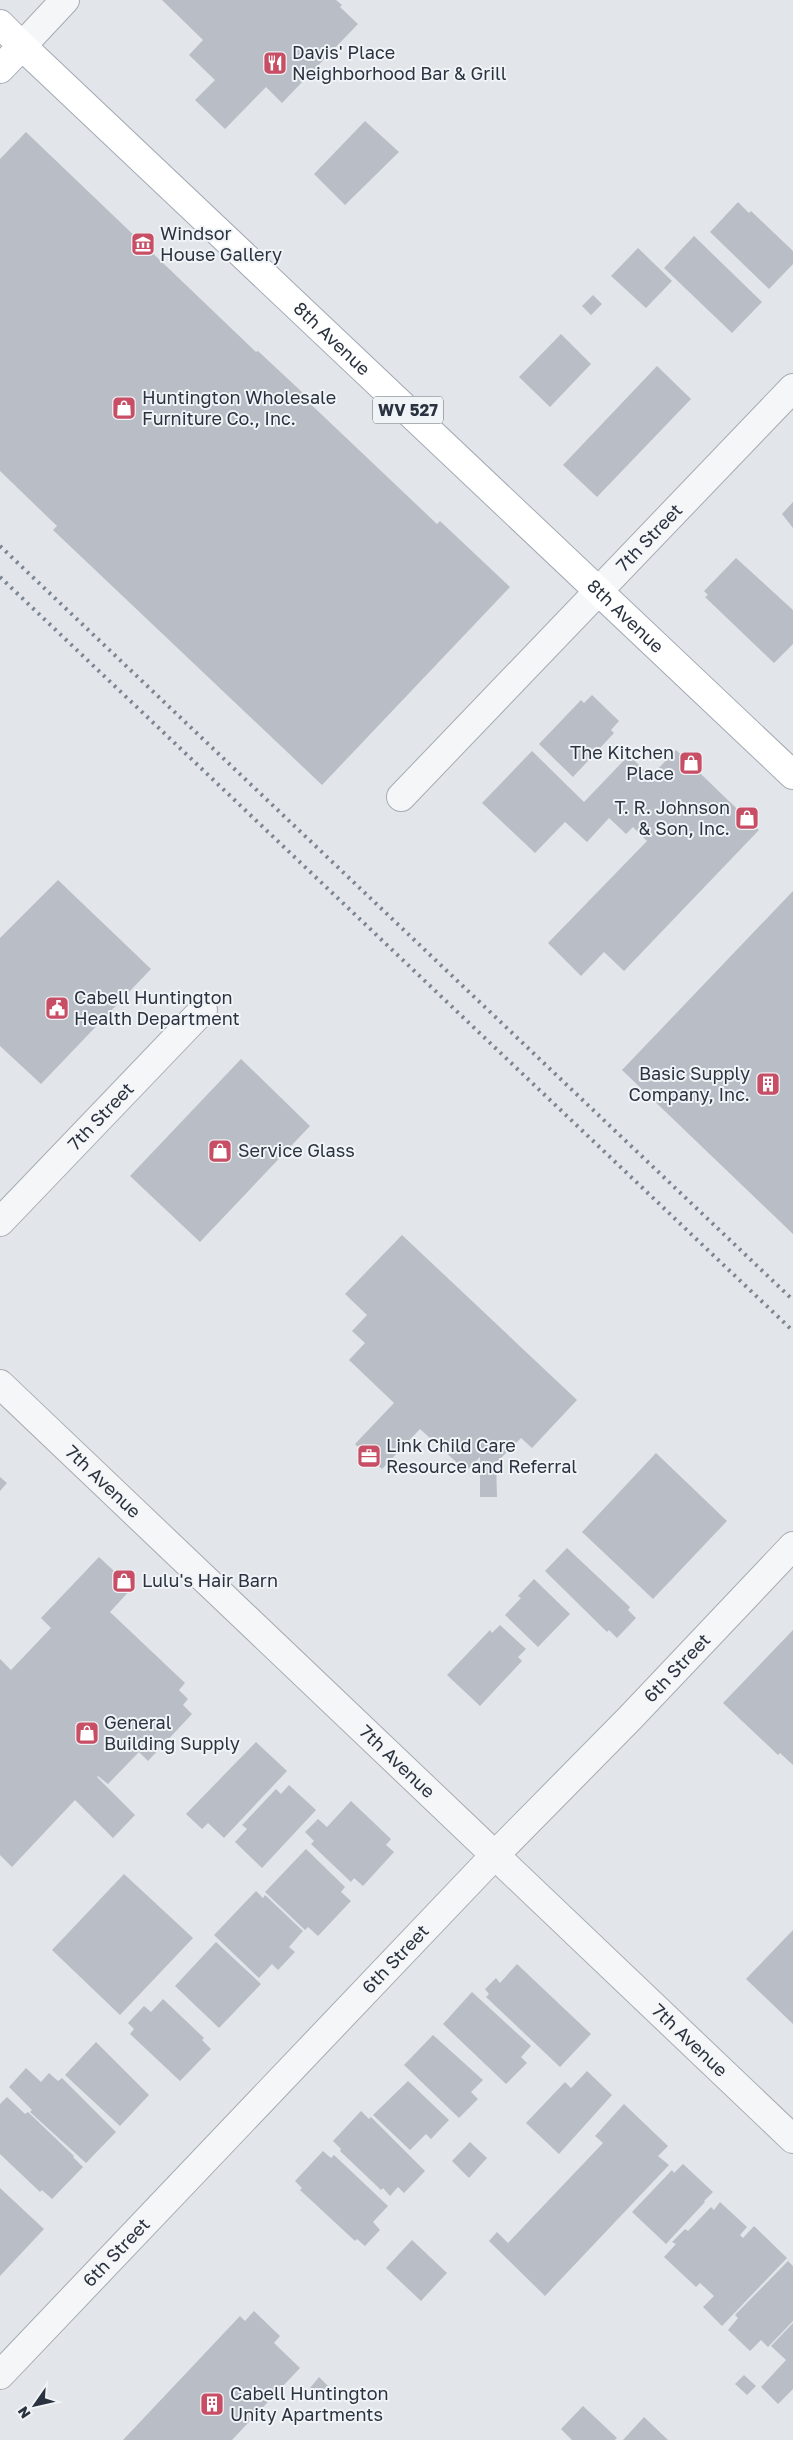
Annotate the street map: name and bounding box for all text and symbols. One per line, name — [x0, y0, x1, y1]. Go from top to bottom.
place label: Davis' Place Neighborhood Bar & Grill — [292, 41, 507, 84]
restaurant icon: Davis' Place Neighborhood Bar & Grill — [262, 50, 288, 76]
place label: Windsor House Gallery — [160, 222, 282, 265]
museum icon: Windsor House Gallery — [130, 231, 156, 257]
street label: 8th Avenue — [289, 297, 375, 380]
place label: Huntington Wholesale Furniture Co., Inc. — [142, 386, 336, 429]
shop icon: Huntington Wholesale Furniture Co., Inc. — [111, 395, 137, 421]
road number: WV 527 — [373, 396, 443, 424]
street label: 7th Street — [611, 499, 686, 576]
street label: 8th Avenue — [583, 574, 669, 657]
place label: The Kitchen Place — [570, 741, 674, 784]
shop icon: The Kitchen Place — [678, 750, 704, 776]
place label: T. R. Johnson & Son, Inc. — [615, 796, 730, 839]
shop icon: T. R. Johnson & Son, Inc. — [734, 805, 760, 831]
place label: Cabell Huntington Health Department — [74, 986, 240, 1029]
public building icon: Cabell Huntington Health Department — [44, 995, 70, 1021]
place label: Basic Supply Company, Inc. — [629, 1062, 750, 1105]
building icon: Basic Supply Company, Inc. — [755, 1071, 781, 1097]
street label: 7th Street — [63, 1077, 138, 1154]
shop icon: Service Glass — [207, 1138, 233, 1164]
place label: Service Glass — [238, 1139, 355, 1161]
place label: Link Child Care Resource and Referral — [386, 1434, 577, 1477]
street label: 7th Avenue — [61, 1440, 146, 1522]
office icon: Link Child Care Resource and Referral — [356, 1443, 382, 1469]
shop icon: Lulu's Hair Barn — [111, 1568, 137, 1594]
place label: Lulu's Hair Barn — [142, 1569, 278, 1591]
street label: 6th Street — [639, 1628, 714, 1707]
place label: General Building Supply — [104, 1711, 240, 1754]
shop icon: General Building Supply — [74, 1720, 100, 1746]
street label: 7th Avenue — [355, 1720, 440, 1802]
street label: 6th Street — [357, 1919, 433, 1998]
street label: 7th Avenue — [648, 1999, 732, 2081]
street label: 6th Street — [78, 2213, 154, 2291]
north arrow — [10, 2380, 60, 2430]
place label: Cabell Huntington Unity Apartments — [230, 2382, 389, 2425]
building icon: Cabell Huntington Unity Apartments — [199, 2391, 225, 2417]
text: N — [14, 2403, 34, 2422]

